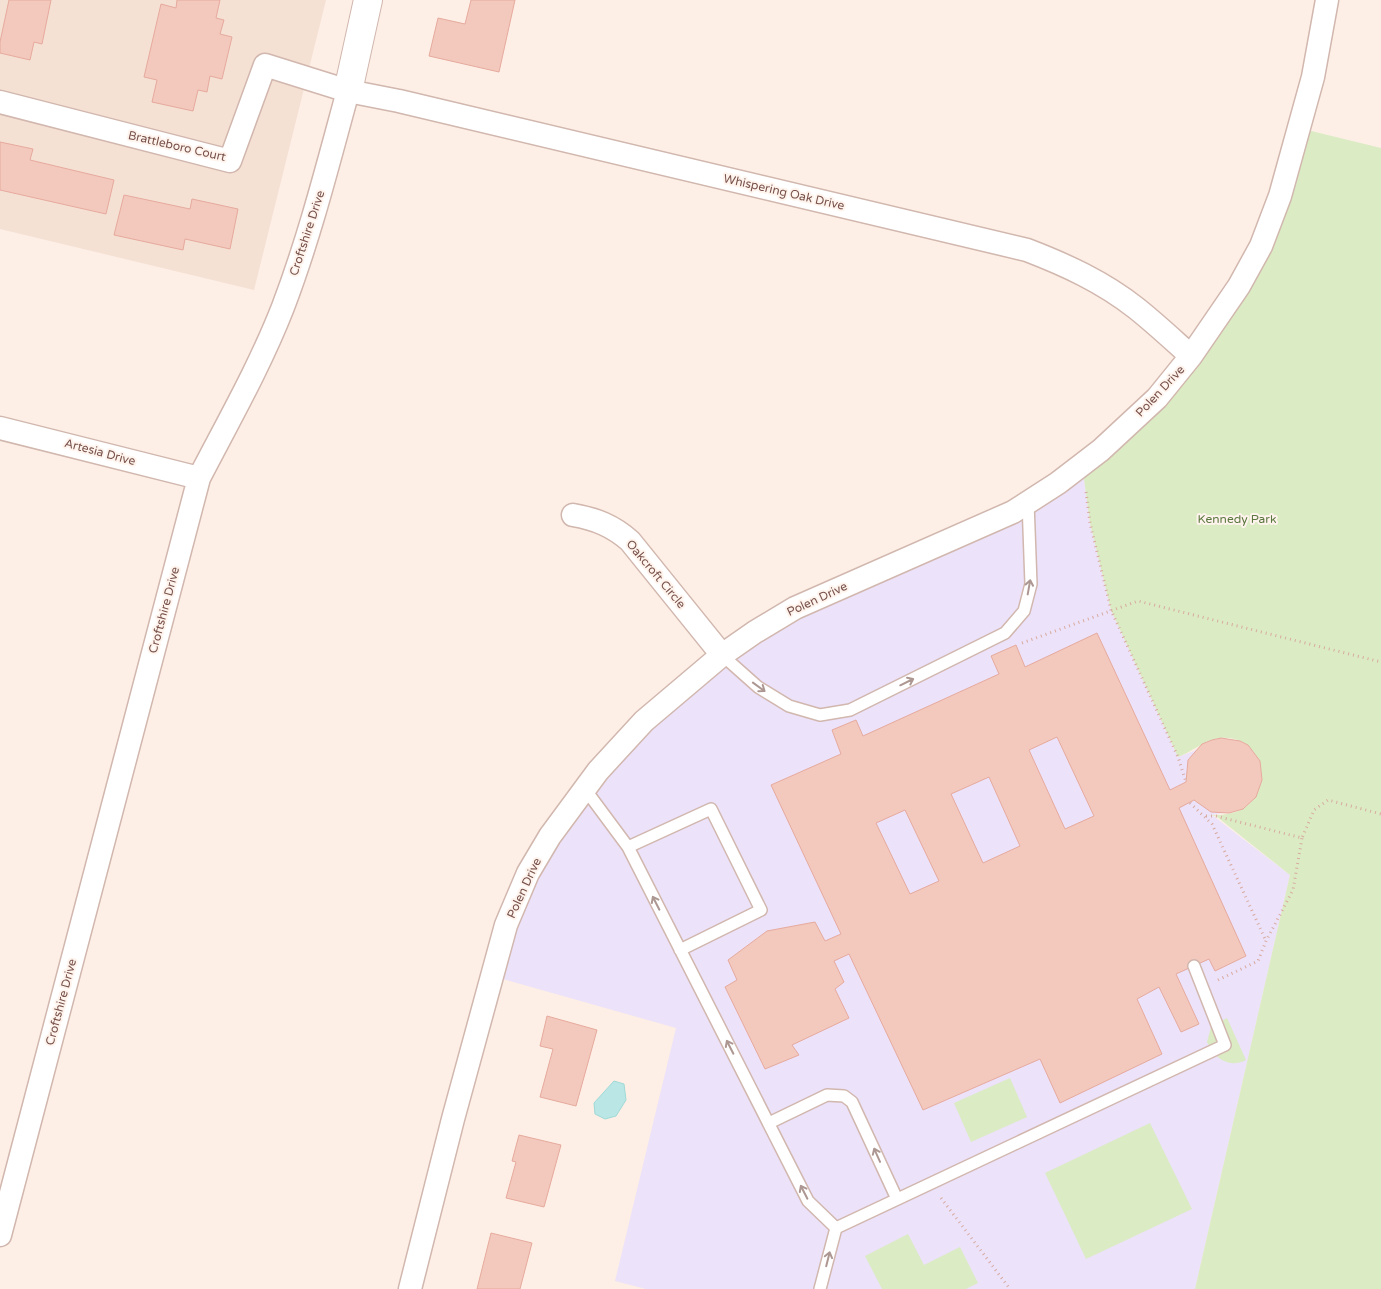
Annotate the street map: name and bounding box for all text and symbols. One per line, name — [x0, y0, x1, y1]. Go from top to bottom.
street label: Brattleboro Court — [127, 128, 228, 164]
street label: Whispering Oak Drive — [722, 171, 846, 213]
street label: Croftshire Drive — [287, 188, 327, 277]
street label: Polen Drive — [1133, 362, 1187, 420]
street label: Artesia Drive — [63, 436, 137, 468]
park label: Kennedy Park — [1197, 512, 1277, 526]
street label: Oakcroft Circle — [623, 537, 689, 611]
street label: Croftshire Drive — [146, 565, 182, 655]
street label: Polen Drive — [785, 579, 850, 619]
one-way arrow — [1025, 580, 1035, 596]
one-way arrow — [900, 677, 915, 687]
one-way arrow — [752, 682, 766, 692]
street label: Polen Drive — [504, 855, 544, 920]
one-way arrow — [651, 895, 661, 910]
street label: Croftshire Drive — [43, 957, 79, 1047]
one-way arrow — [725, 1040, 734, 1055]
one-way arrow — [872, 1148, 881, 1163]
one-way arrow — [799, 1185, 808, 1200]
one-way arrow — [824, 1251, 833, 1267]

